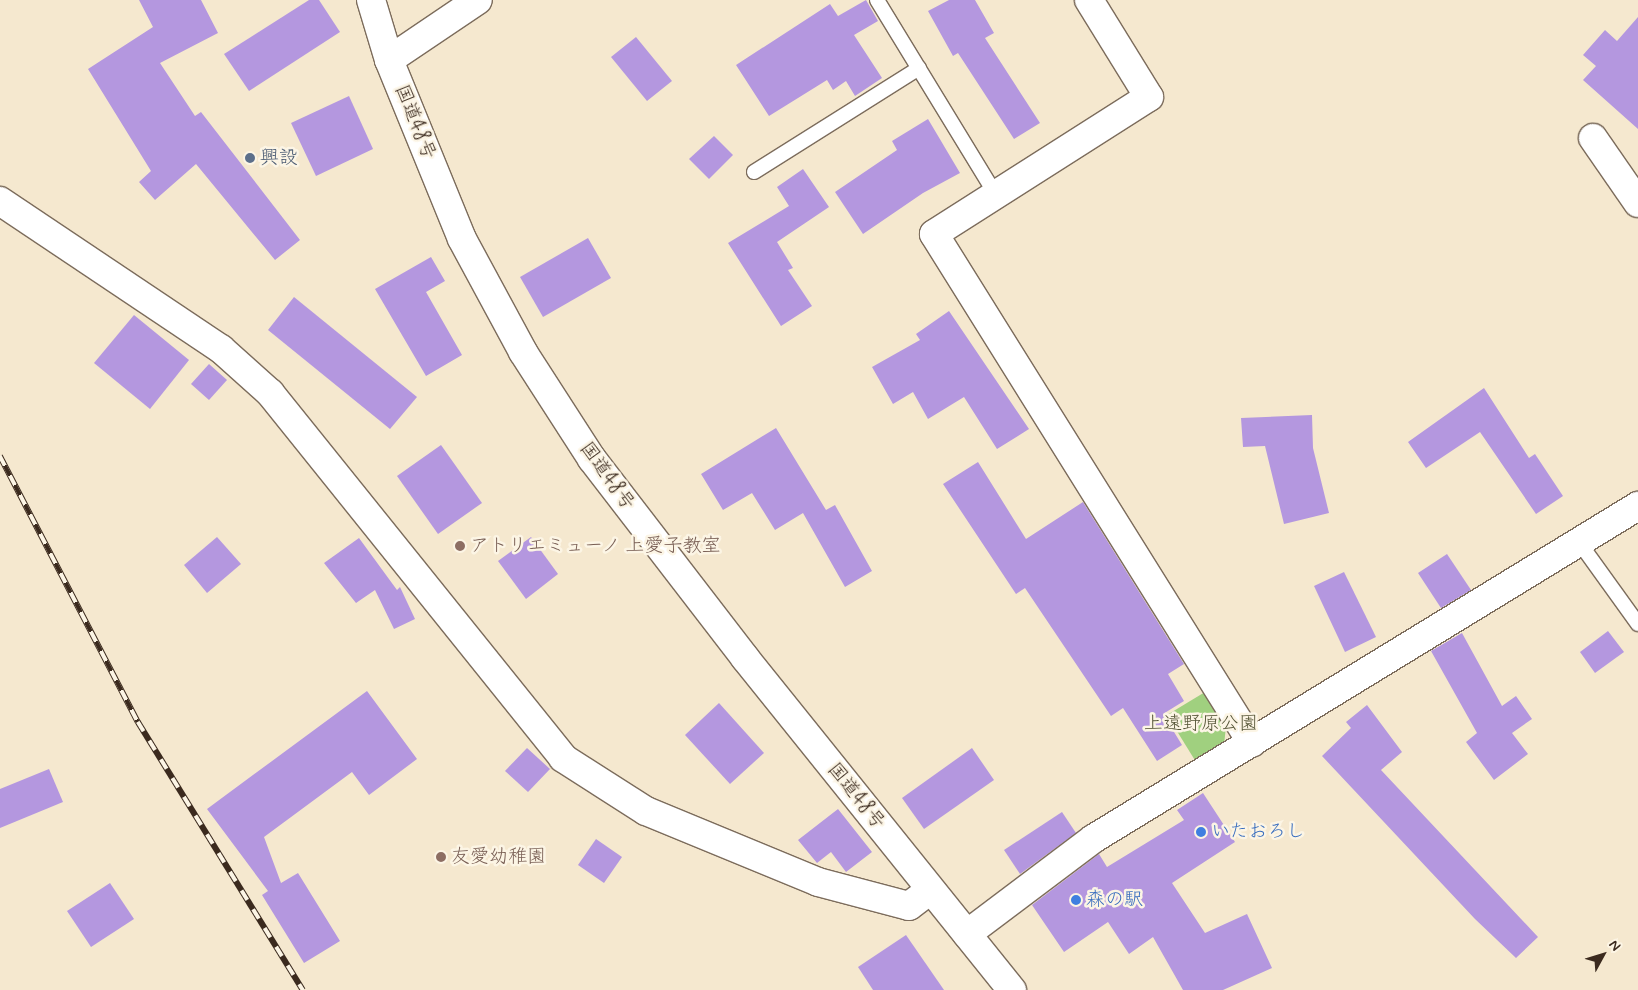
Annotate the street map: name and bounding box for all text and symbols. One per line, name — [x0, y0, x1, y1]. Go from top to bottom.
street label: 国道48号 — [390, 81, 440, 163]
place label: 興設 — [260, 147, 298, 169]
marker: 興設 — [244, 152, 256, 164]
street label: 国道48号 — [575, 438, 639, 514]
place label: アトリエミューノ 上愛子教室 — [470, 535, 722, 557]
marker: アトリエミューノ 上愛子教室 — [454, 540, 466, 552]
park label: 上遠野原公園 — [1144, 713, 1258, 735]
street label: 国道48号 — [822, 758, 890, 834]
place label: いたおろし — [1211, 821, 1306, 843]
marker: いたおろし — [1195, 826, 1207, 838]
place label: 友愛幼稚園 — [451, 846, 546, 868]
marker: 友愛幼稚園 — [435, 851, 447, 863]
place label: 森の駅 — [1086, 889, 1143, 911]
marker: 森の駅 — [1070, 894, 1082, 906]
north arrow — [1578, 930, 1628, 980]
text: N — [1605, 936, 1625, 955]

